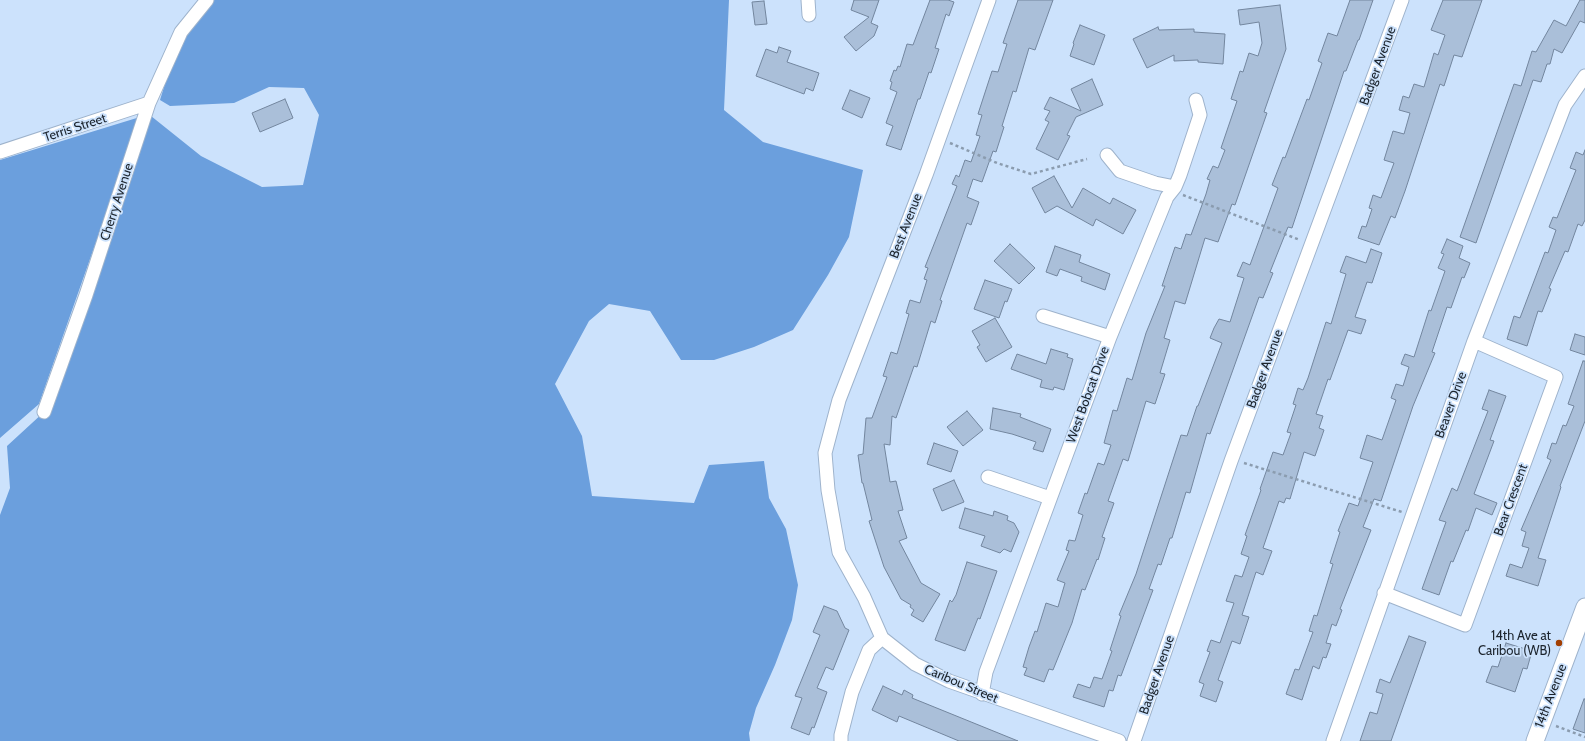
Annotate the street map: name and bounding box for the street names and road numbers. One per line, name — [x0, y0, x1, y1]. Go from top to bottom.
street label: Badger Avenue — [1357, 25, 1399, 107]
street label: Terris Street — [42, 111, 108, 145]
street label: Cherry Avenue — [97, 161, 137, 243]
street label: Best Avenue — [886, 191, 926, 261]
street label: Badger Avenue — [1244, 328, 1286, 410]
street label: West Bobcat Drive — [1063, 345, 1113, 445]
street label: Beaver Drive — [1432, 370, 1470, 440]
street label: Bear Crescent — [1491, 462, 1531, 538]
street label: Badger Avenue — [1136, 633, 1178, 717]
street label: Caribou Street — [922, 661, 1000, 707]
street label: 14th Avenue — [1532, 662, 1570, 730]

